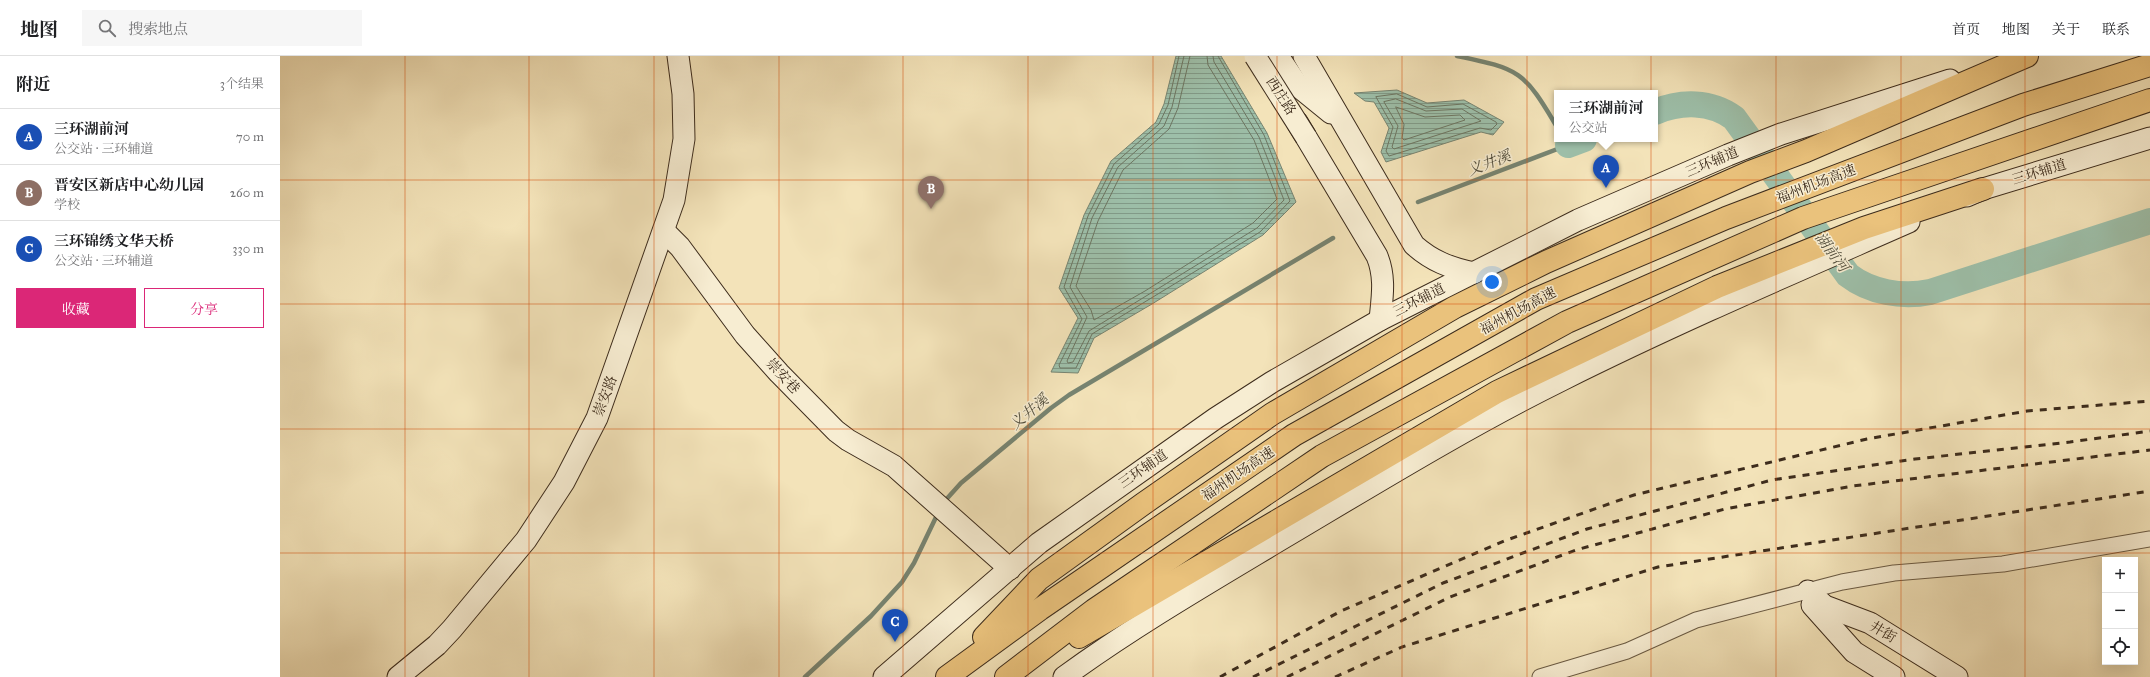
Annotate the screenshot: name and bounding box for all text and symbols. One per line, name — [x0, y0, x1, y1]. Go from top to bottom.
search box — [82, 10, 362, 46]
icon: search — [96, 17, 118, 39]
text: 地图 — [20, 18, 58, 41]
text: 搜索地点 — [128, 20, 188, 38]
text: 首页 — [1952, 21, 1980, 38]
text: 地图 — [2002, 21, 2030, 38]
text: 关于 — [2052, 21, 2080, 38]
text: 联系 — [2102, 21, 2130, 38]
text: 附近 — [16, 74, 50, 95]
street label: 西庄路 — [1262, 74, 1300, 118]
text: 3个结果 — [220, 76, 264, 92]
popup — [1554, 90, 1658, 142]
text: 三环湖前河 — [1568, 99, 1644, 117]
text: 三环湖前河 — [54, 120, 129, 138]
text: 公交站 — [1568, 120, 1608, 136]
text: A — [25, 129, 33, 145]
text: 70 m — [236, 129, 264, 145]
text: 公交站 · 三环辅道 — [54, 141, 153, 157]
street label: 三环辅道 — [1683, 143, 1741, 181]
water label: 义井溪 — [1465, 146, 1515, 179]
pin: A — [1593, 155, 1619, 188]
street label: 三环辅道 — [2010, 156, 2068, 188]
street label: 福州机场高速 — [1774, 161, 1858, 207]
text: 晋安区新店中心幼儿园 — [54, 176, 204, 194]
pin: B — [918, 176, 944, 209]
text: B — [25, 185, 33, 201]
text: 260 m — [230, 185, 264, 201]
text: 学校 — [54, 197, 80, 213]
water label: 湖前河 — [1811, 229, 1855, 278]
text: 三环锦绣文华天桥 — [54, 232, 174, 250]
text: C — [25, 241, 33, 257]
text: 330 m — [232, 241, 264, 257]
text: 公交站 · 三环辅道 — [54, 253, 153, 269]
your location — [1482, 272, 1502, 292]
street label: 三环辅道 — [1390, 280, 1448, 320]
street label: 福州机场高速 — [1477, 284, 1559, 338]
button: 收藏 — [16, 288, 136, 328]
button: 分享 — [144, 288, 264, 328]
street label: 崇安巷 — [762, 355, 804, 397]
street label: 崇安路 — [590, 373, 620, 419]
water label: 义井溪 — [1006, 389, 1054, 433]
street label: 福州机场高速 — [1198, 443, 1278, 505]
street label: 三环辅道 — [1115, 446, 1171, 492]
map controls — [2102, 557, 2138, 665]
button: + — [2102, 557, 2138, 593]
button: − — [2102, 593, 2138, 629]
pin: C — [882, 609, 908, 642]
street label: 井街 — [1867, 618, 1899, 646]
button: locate — [2102, 629, 2138, 665]

